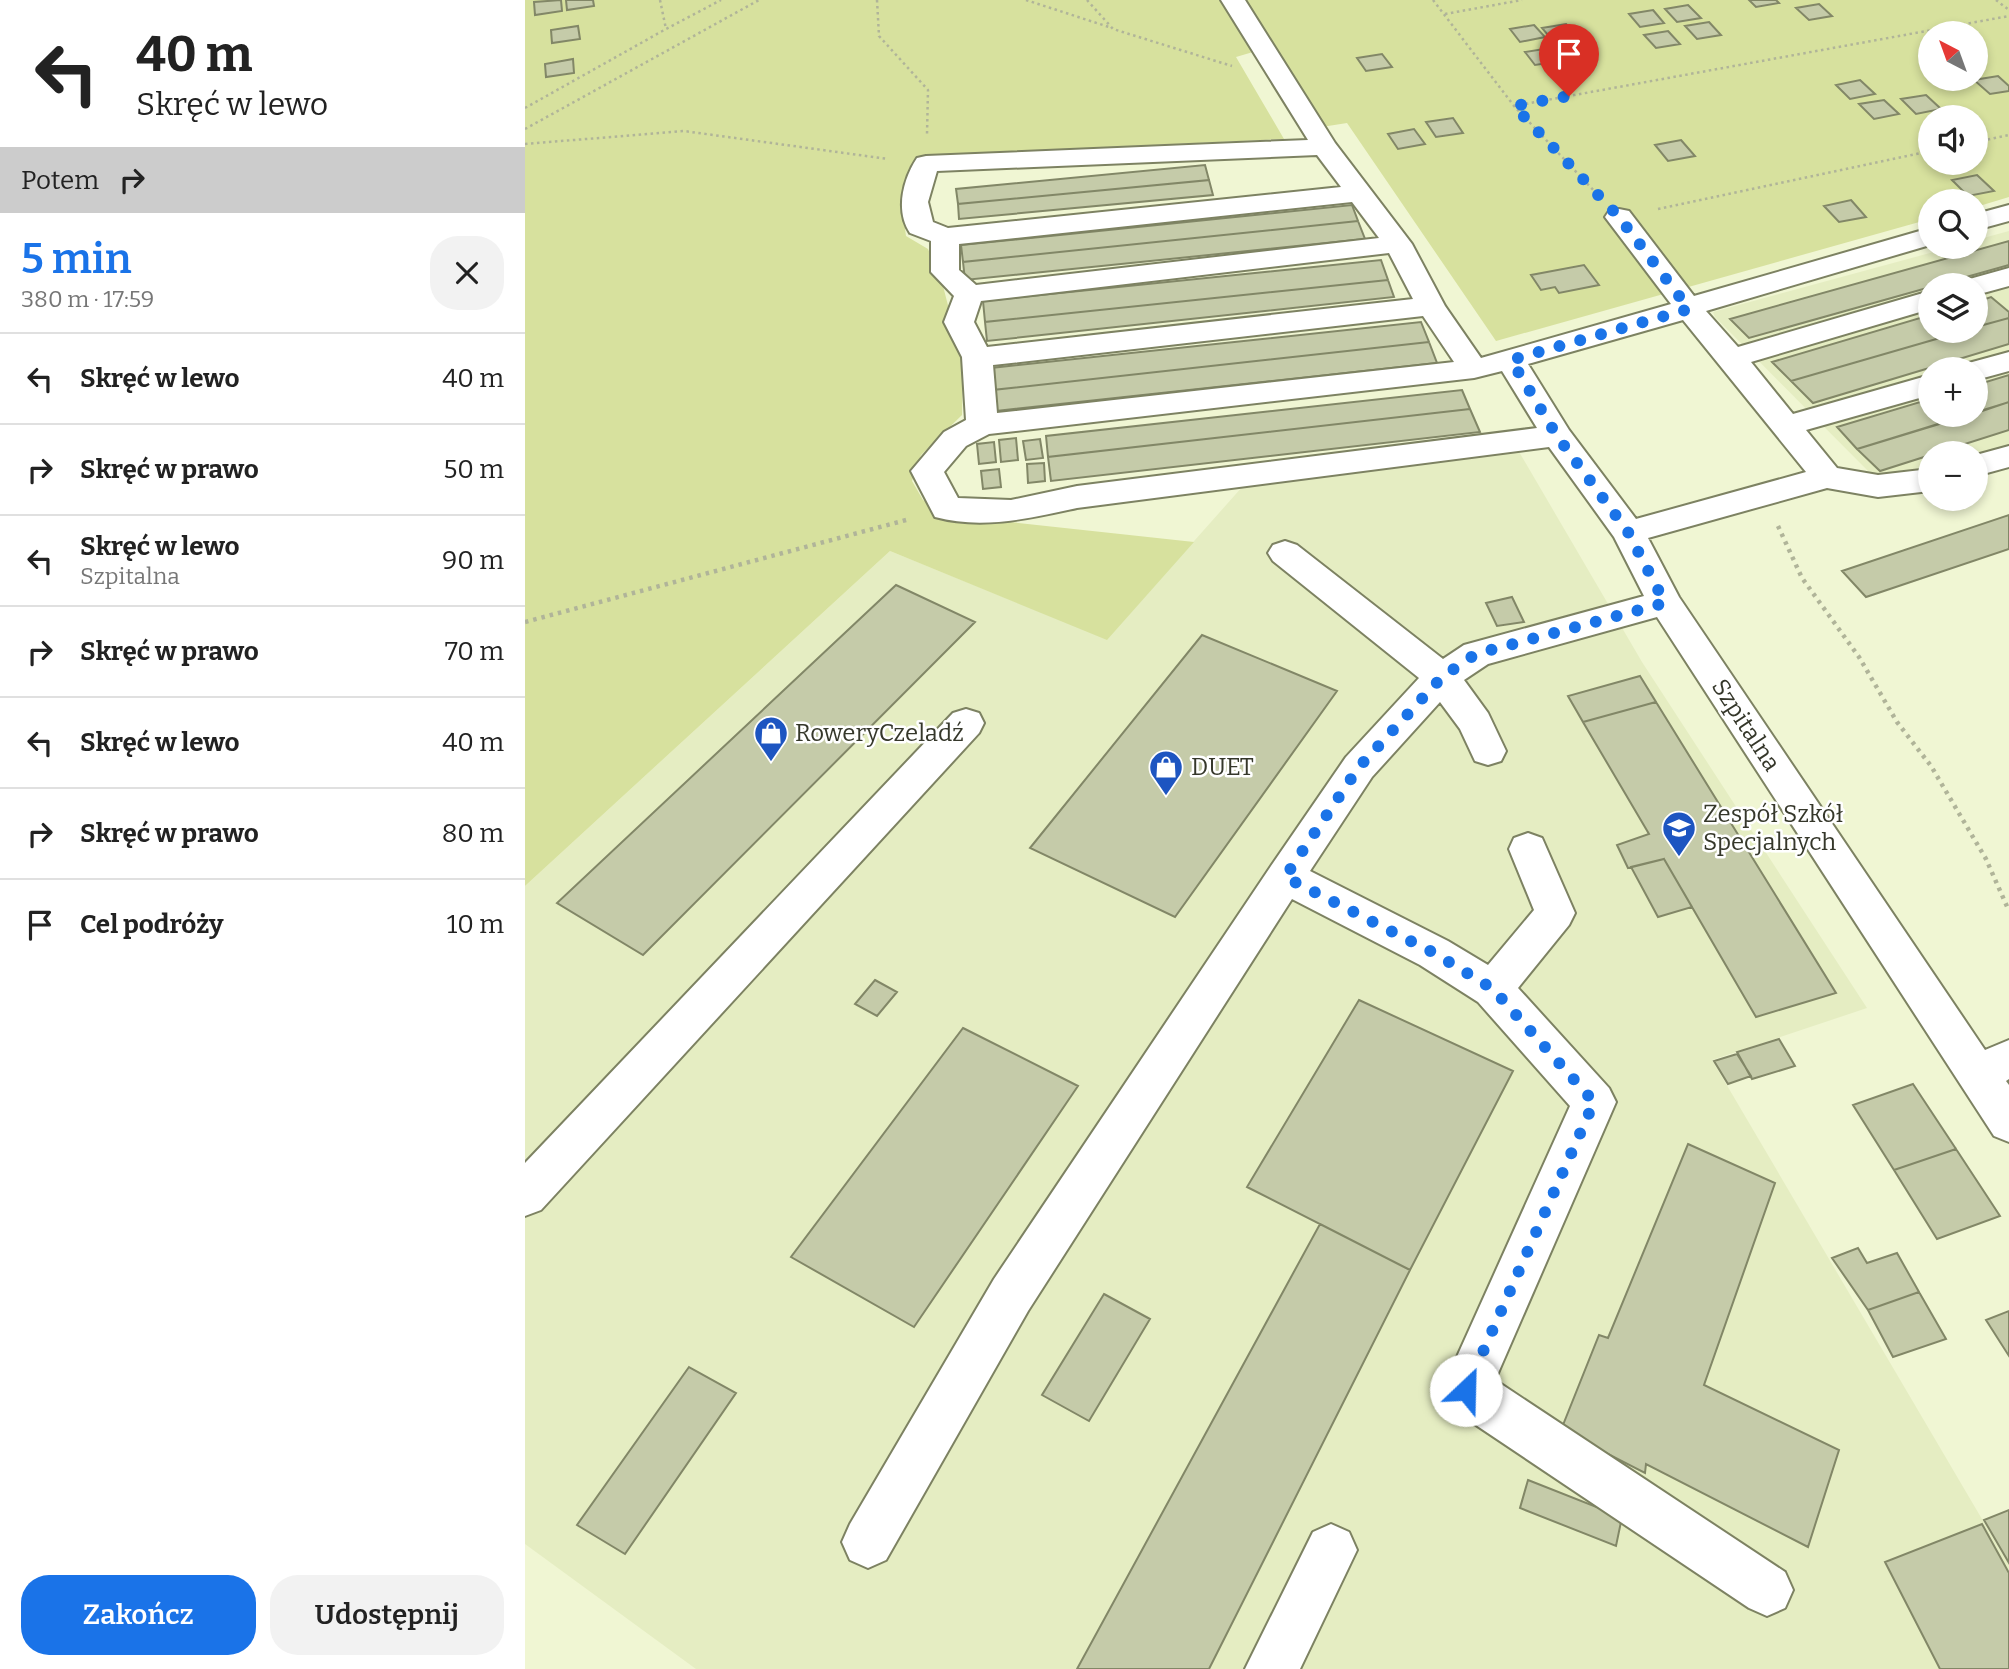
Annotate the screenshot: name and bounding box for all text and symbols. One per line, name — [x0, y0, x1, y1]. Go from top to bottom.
north arrow — [1918, 21, 1988, 91]
map controls — [1918, 21, 1988, 511]
pin — [1539, 24, 1599, 96]
text: 40 m — [136, 25, 253, 84]
icon: left — [21, 28, 112, 119]
icon: arrive — [1550, 35, 1588, 73]
text: Skręć w lewo — [136, 85, 328, 123]
button: sound — [1918, 105, 1988, 175]
icon: right — [113, 161, 151, 199]
text: Potem — [21, 165, 99, 196]
button: search — [1918, 189, 1988, 259]
text: 5 min — [21, 234, 132, 284]
button: close — [430, 236, 504, 310]
button: layers — [1918, 273, 1988, 343]
text: 380 m · 17:59 — [21, 285, 154, 313]
button: + — [1918, 357, 1988, 427]
icon: left — [21, 360, 59, 398]
text: Skręć w lewo — [80, 363, 240, 394]
text: 40 m — [442, 363, 504, 394]
button: − — [1918, 441, 1988, 511]
icon: right — [21, 451, 59, 489]
text: Skręć w prawo — [80, 454, 259, 485]
text: 50 m — [443, 454, 504, 485]
text: Skręć w lewo — [80, 531, 240, 562]
icon: left — [21, 542, 59, 580]
text: 90 m — [442, 545, 504, 576]
text: Szpitalna — [80, 562, 180, 590]
icon: right — [21, 633, 59, 671]
text: Skręć w prawo — [80, 636, 259, 667]
text: 70 m — [445, 636, 504, 667]
street label: Szpitalna — [1706, 674, 1786, 776]
shop icon: RoweryCzeladź — [752, 714, 790, 763]
place label: RoweryCzeladź — [795, 719, 964, 747]
icon: left — [21, 724, 59, 762]
text: Skręć w lewo — [80, 727, 240, 758]
text: 40 m — [442, 727, 504, 758]
shop icon: DUET — [1147, 748, 1185, 797]
place label: DUET — [1191, 753, 1254, 781]
place label: Zespół Szkół Specjalnych — [1703, 800, 1844, 856]
school or university icon: Zespół Szkół Specjalnych — [1660, 809, 1698, 858]
icon: right — [21, 815, 59, 853]
text: Skręć w prawo — [80, 818, 259, 849]
text: 80 m — [442, 818, 504, 849]
icon: arrive — [21, 906, 59, 944]
text: Cel podróży — [80, 909, 223, 940]
text: 10 m — [447, 909, 504, 940]
position arrow — [1429, 1353, 1503, 1427]
button: Zakończ — [21, 1575, 256, 1655]
button: Udostępnij — [270, 1575, 504, 1655]

